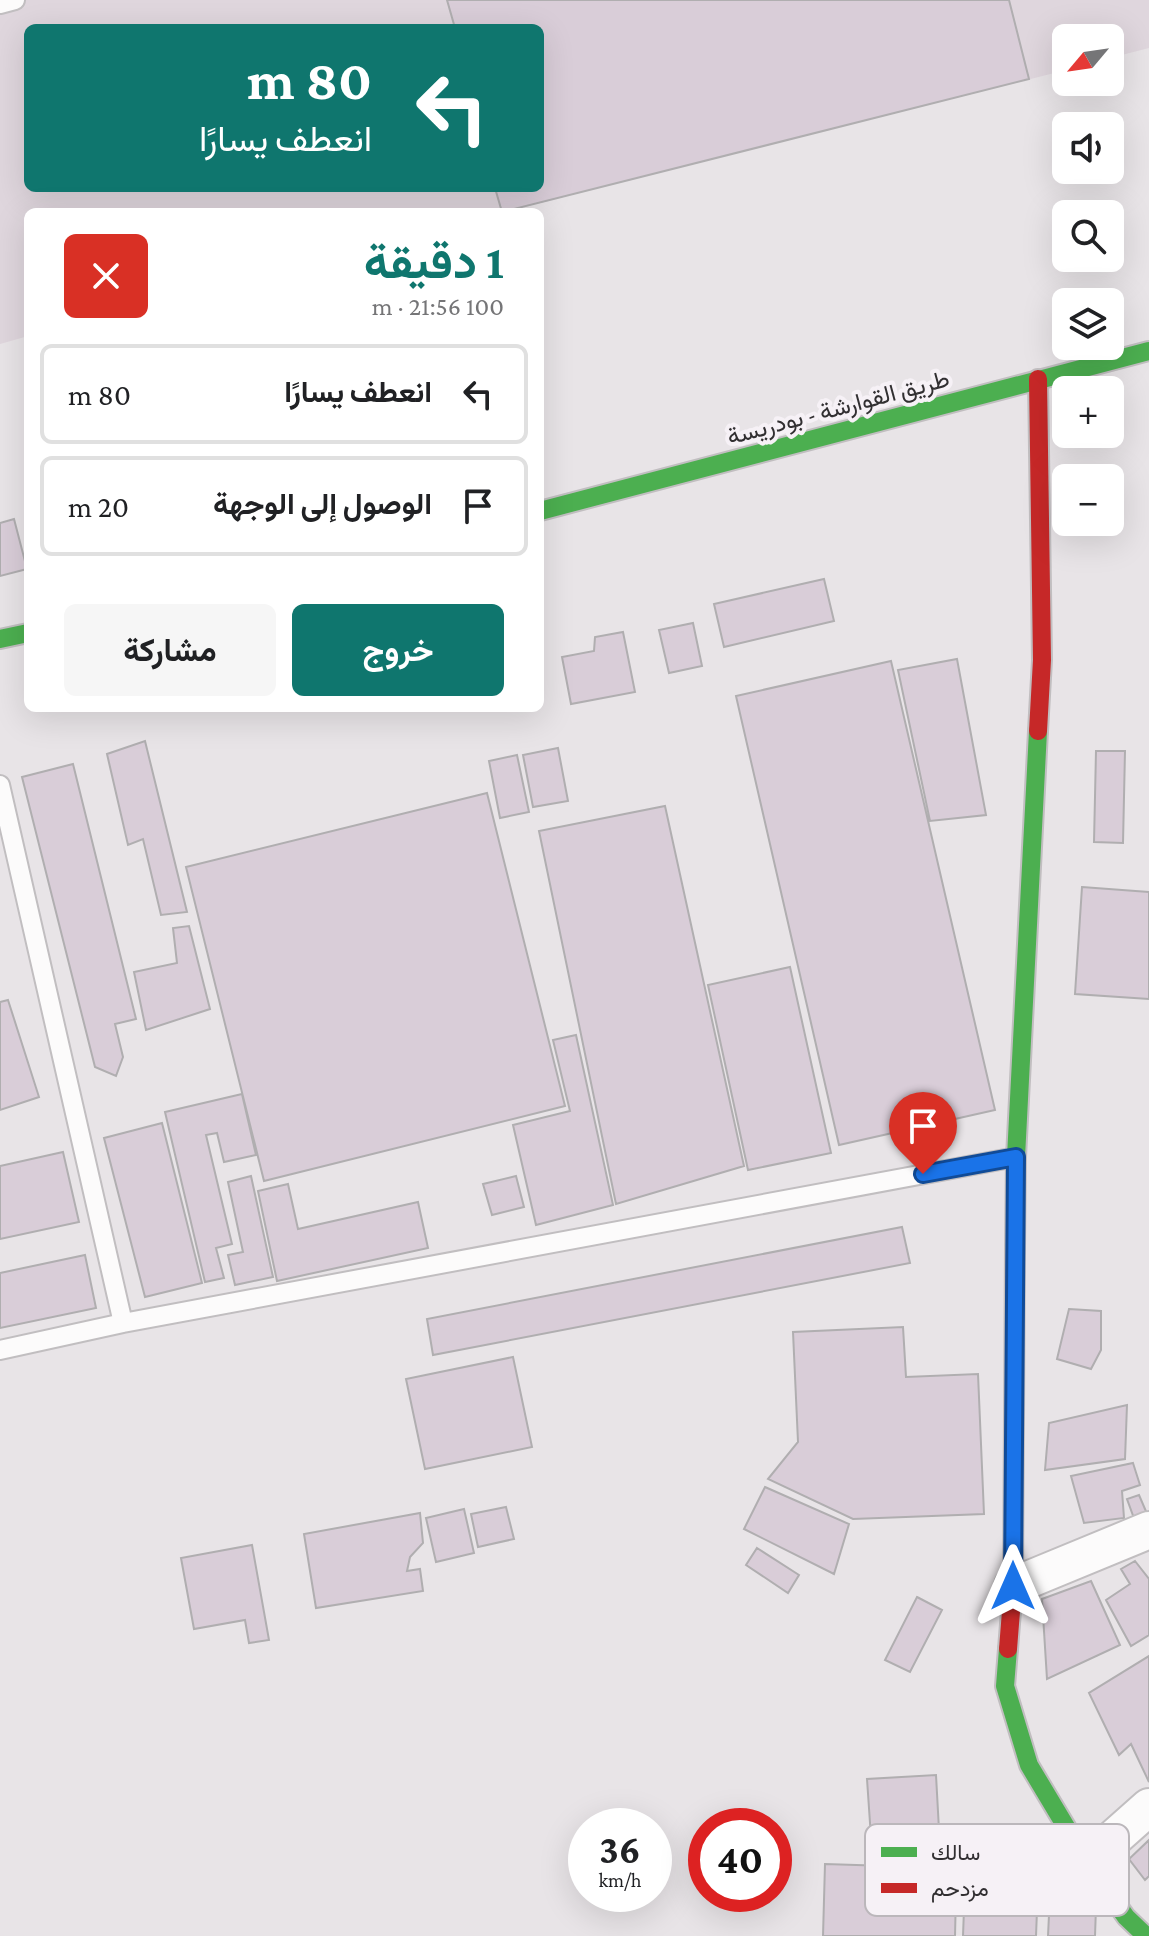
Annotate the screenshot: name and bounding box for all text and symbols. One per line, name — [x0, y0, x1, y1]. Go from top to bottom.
north arrow — [1052, 24, 1124, 96]
map controls — [1052, 24, 1124, 536]
text: 80 m — [247, 49, 372, 111]
icon: left — [400, 56, 504, 160]
button: sound — [1052, 112, 1124, 184]
text: انعطف يسارًا — [199, 119, 372, 159]
button: search — [1052, 200, 1124, 272]
button: close — [64, 234, 148, 318]
text: 1 دقيقة — [364, 235, 504, 288]
button: layers — [1052, 288, 1124, 360]
text: 100 m · 21:56 — [372, 292, 504, 321]
street label: طريق القوارشة - بودريسة — [724, 364, 953, 452]
icon: left — [456, 372, 500, 416]
text: انعطف يسارًا — [284, 375, 432, 408]
button: + — [1052, 376, 1124, 448]
text: 80 m — [68, 378, 131, 411]
button: − — [1052, 464, 1124, 536]
icon: arrive — [456, 484, 500, 528]
text: الوصول إلى الوجهة — [213, 487, 432, 520]
text: 20 m — [68, 490, 129, 523]
button: مشاركة — [64, 604, 276, 696]
button: خروج — [292, 604, 504, 696]
pin — [889, 1092, 957, 1174]
icon: arrive — [901, 1104, 945, 1148]
position arrow — [971, 1544, 1055, 1628]
speed limit sign: 40 — [688, 1808, 792, 1912]
legend — [865, 1824, 1129, 1916]
text: 36 — [599, 1827, 641, 1872]
text: سالك — [931, 1840, 980, 1865]
text: km/h — [598, 1869, 642, 1891]
text: مزدحم — [931, 1876, 989, 1903]

